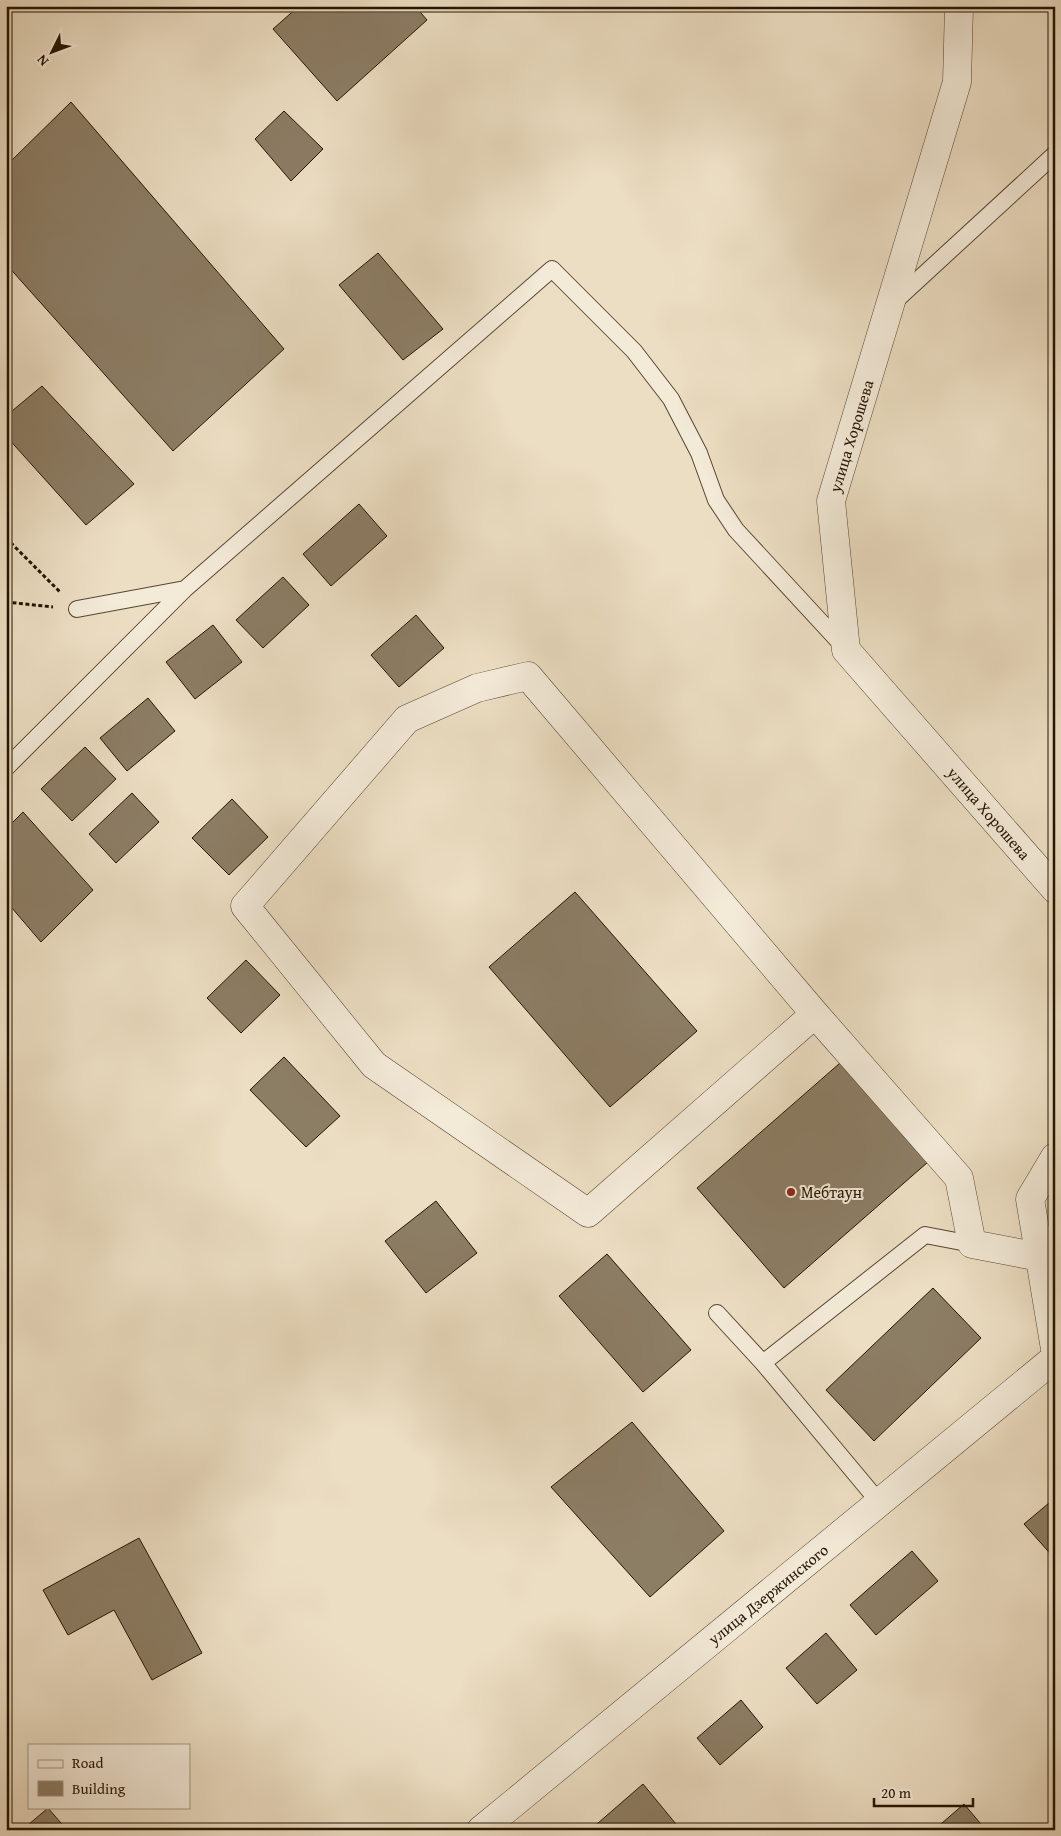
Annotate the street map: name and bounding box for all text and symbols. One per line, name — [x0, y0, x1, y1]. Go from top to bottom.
north arrow — [28, 28, 78, 78]
text: N — [31, 50, 53, 71]
street label: улица Хорошева — [822, 376, 880, 496]
street label: улица Хорошева — [941, 760, 1037, 865]
place label: Мебтаун — [801, 1180, 862, 1204]
marker: Мебтаун — [785, 1186, 797, 1198]
street label: улица Дзержинского — [702, 1538, 833, 1651]
legend — [28, 1744, 190, 1808]
text: Road — [72, 1752, 103, 1773]
scale bar — [874, 1776, 972, 1808]
text: Building — [72, 1778, 126, 1799]
text: 20 m — [881, 1782, 912, 1803]

